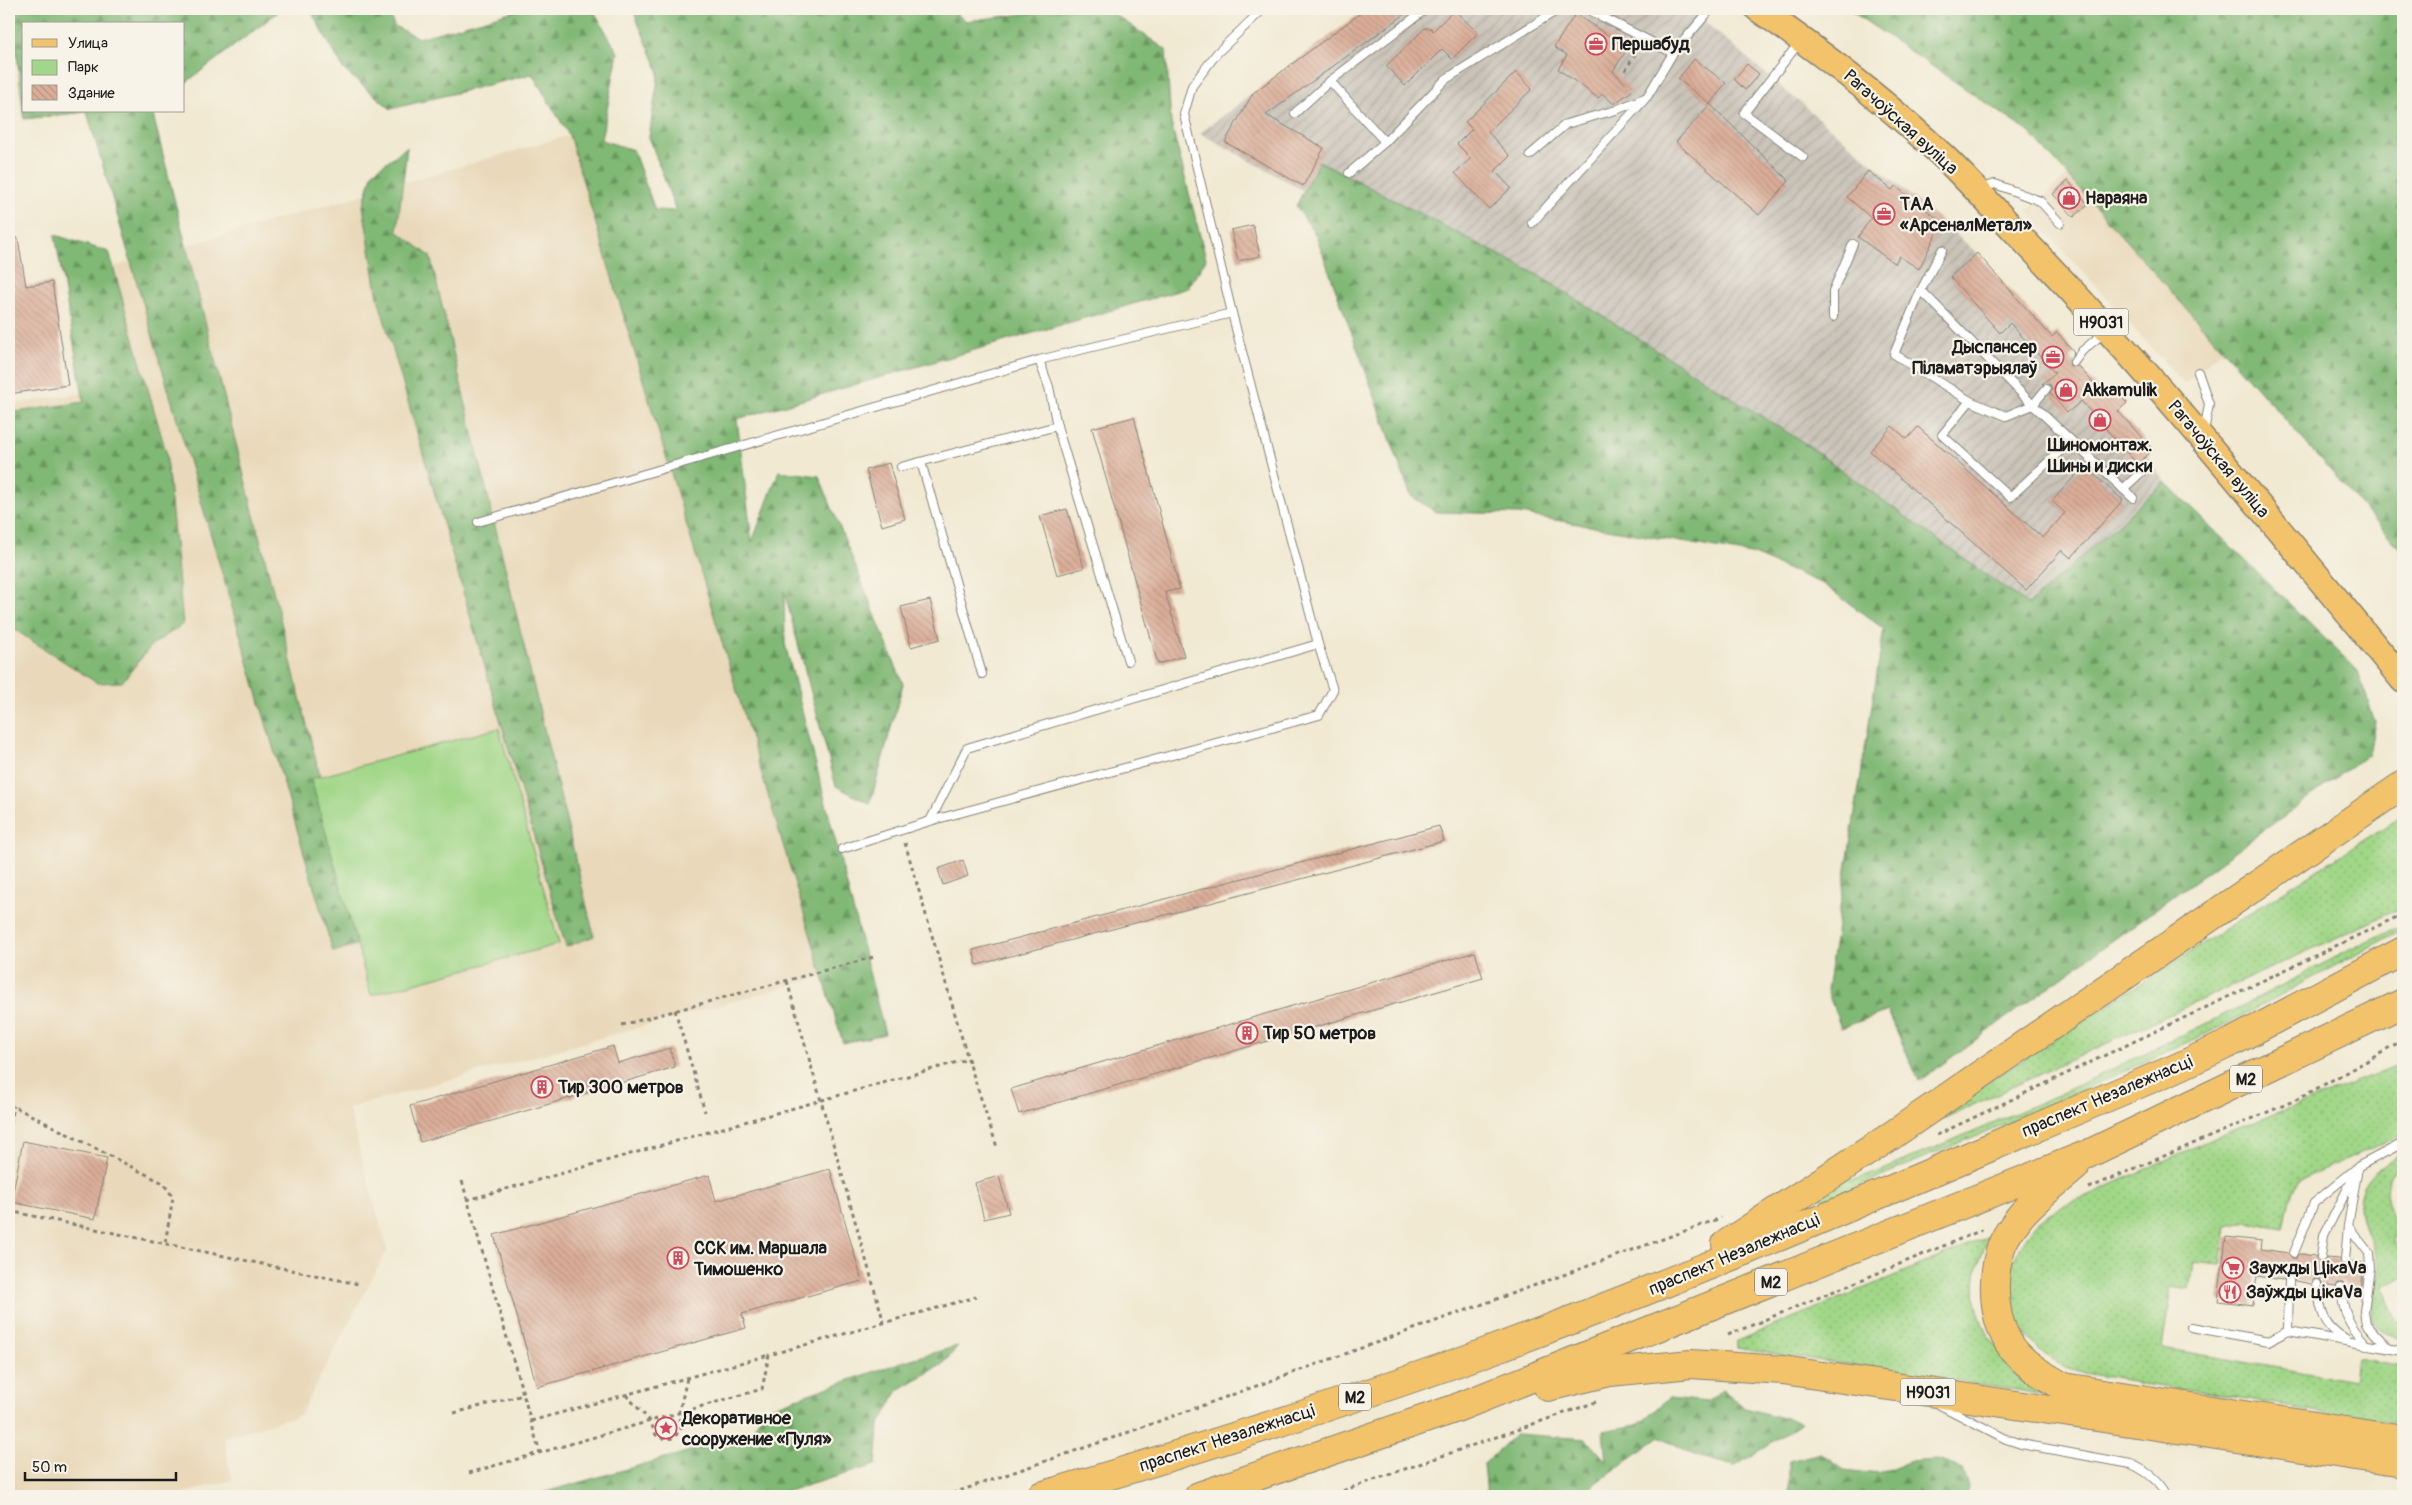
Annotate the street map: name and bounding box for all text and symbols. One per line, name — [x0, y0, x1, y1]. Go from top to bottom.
legend — [22, 22, 185, 112]
office icon: Першабуд — [1584, 32, 1608, 56]
place label: Першабуд — [1612, 33, 1690, 56]
text: Улица — [68, 34, 108, 53]
text: Парк — [68, 58, 99, 77]
street label: Рагачоўская вуліца — [1839, 65, 1963, 180]
text: Здание — [68, 84, 115, 103]
shop icon: Нараяна — [2057, 186, 2081, 210]
place label: Нараяна — [2085, 187, 2148, 210]
place label: ТАА «АрсеналМетал» — [1899, 193, 2033, 237]
office icon: ТАА «АрсеналМетал» — [1872, 202, 1896, 226]
road number: Н9031 — [2074, 308, 2128, 336]
place label: Дыспансер Піламатэрыялаў — [1912, 336, 2038, 380]
office icon: Дыспансер Піламатэрыялаў — [2041, 345, 2065, 369]
shop icon: Akkamulik — [2054, 378, 2078, 402]
place label: Akkamulik — [2082, 379, 2158, 402]
street label: Рагачоўская вуліца — [2163, 396, 2274, 523]
shop icon: Шиномонтаж. Шины и диски — [2088, 408, 2112, 432]
place label: Шиномонтаж. Шины и диски — [2047, 434, 2152, 478]
building icon: Тир 50 метров — [1235, 1021, 1259, 1045]
place label: Тир 50 метров — [1262, 1022, 1376, 1045]
street label: праспект Незалежнасці — [2018, 1050, 2196, 1143]
road number: М2 — [2230, 1066, 2262, 1092]
building icon: Тир 300 метров — [530, 1075, 554, 1099]
place label: Тир 300 метров — [557, 1076, 684, 1099]
street label: праспект Незалежнасці — [1645, 1208, 1823, 1301]
place label: ССК им. Маршала Тимошенко — [693, 1237, 828, 1281]
building icon: ССК им. Маршала Тимошенко — [666, 1246, 690, 1270]
supermarket icon: Заужды ЦікаVа — [2221, 1256, 2245, 1280]
place label: Заужды ЦікаVа — [2249, 1257, 2367, 1280]
road number: М2 — [1755, 1268, 1787, 1295]
restaurant icon: Заўжды цікаVа — [2218, 1280, 2242, 1304]
place label: Заўжды цікаVа — [2246, 1281, 2363, 1304]
road number: Н9031 — [1900, 1378, 1956, 1405]
road number: М2 — [1339, 1384, 1371, 1410]
street label: праспект Незалежнасці — [1136, 1399, 1318, 1478]
place label: Декоративное сооружение «Пуля» — [681, 1407, 832, 1451]
place icon: Декоративное сооружение «Пуля» — [654, 1416, 678, 1440]
scale bar — [25, 1450, 176, 1482]
text: 50 m — [32, 1458, 67, 1477]

